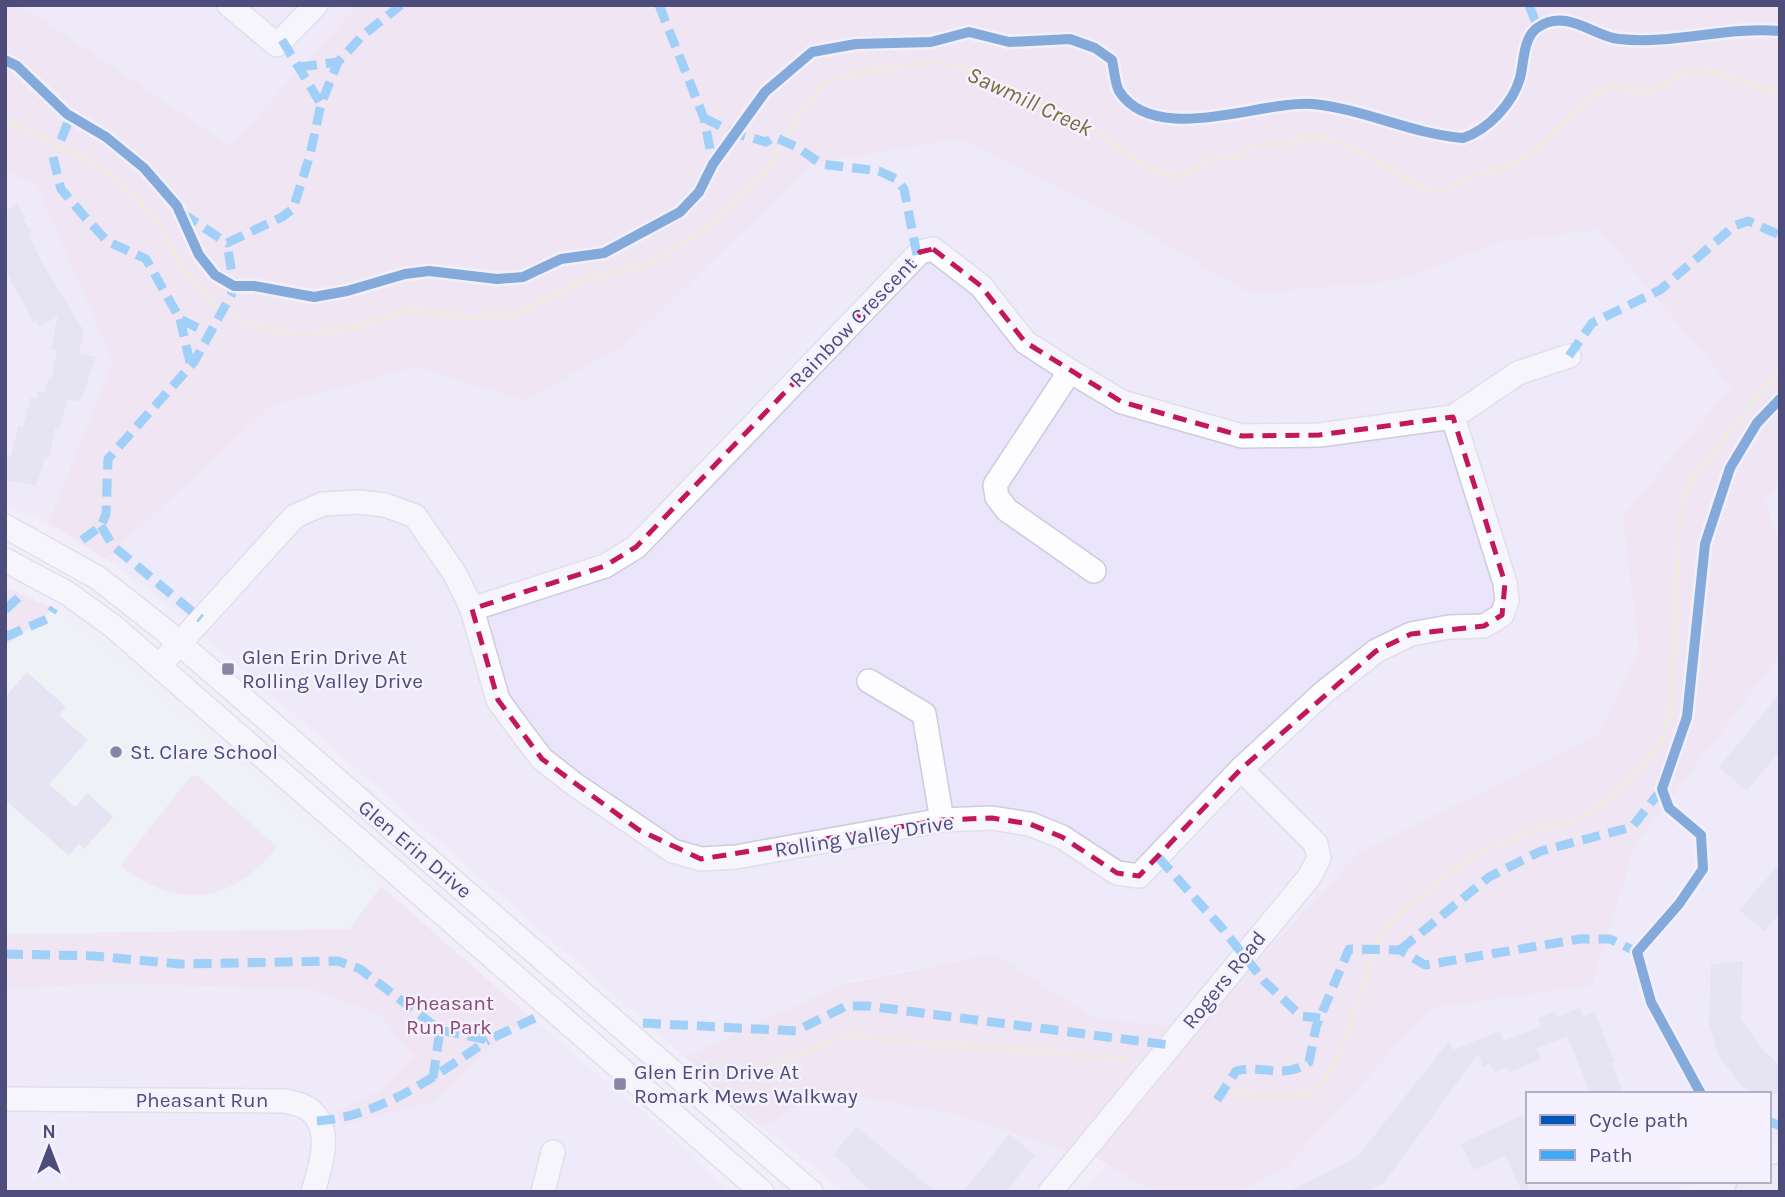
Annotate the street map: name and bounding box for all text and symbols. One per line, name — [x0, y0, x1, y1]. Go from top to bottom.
water label: Sawmill Creek — [963, 61, 1097, 142]
street label: Rainbow Crescent — [785, 252, 921, 392]
place label: Glen Erin Drive At Rolling Valley Drive — [242, 645, 423, 693]
marker: Glen Erin Drive At Rolling Valley Drive — [220, 661, 236, 677]
place label: St. Clare School — [130, 740, 278, 764]
marker: St. Clare School — [108, 744, 124, 760]
street label: Glen Erin Drive — [354, 795, 476, 903]
street label: Rolling Valley Drive — [773, 810, 955, 862]
street label: Rogers Road — [1177, 926, 1271, 1034]
park label: Pheasant Run Park — [404, 991, 494, 1039]
place label: Glen Erin Drive At Romark Mews Walkway — [634, 1060, 858, 1108]
marker: Glen Erin Drive At Romark Mews Walkway — [612, 1076, 628, 1092]
street label: Pheasant Run — [135, 1088, 269, 1112]
legend — [1526, 1092, 1771, 1183]
text: Cycle path — [1589, 1108, 1689, 1132]
north arrow — [14, 1113, 84, 1183]
text: N — [42, 1121, 56, 1143]
text: Path — [1589, 1143, 1633, 1167]

